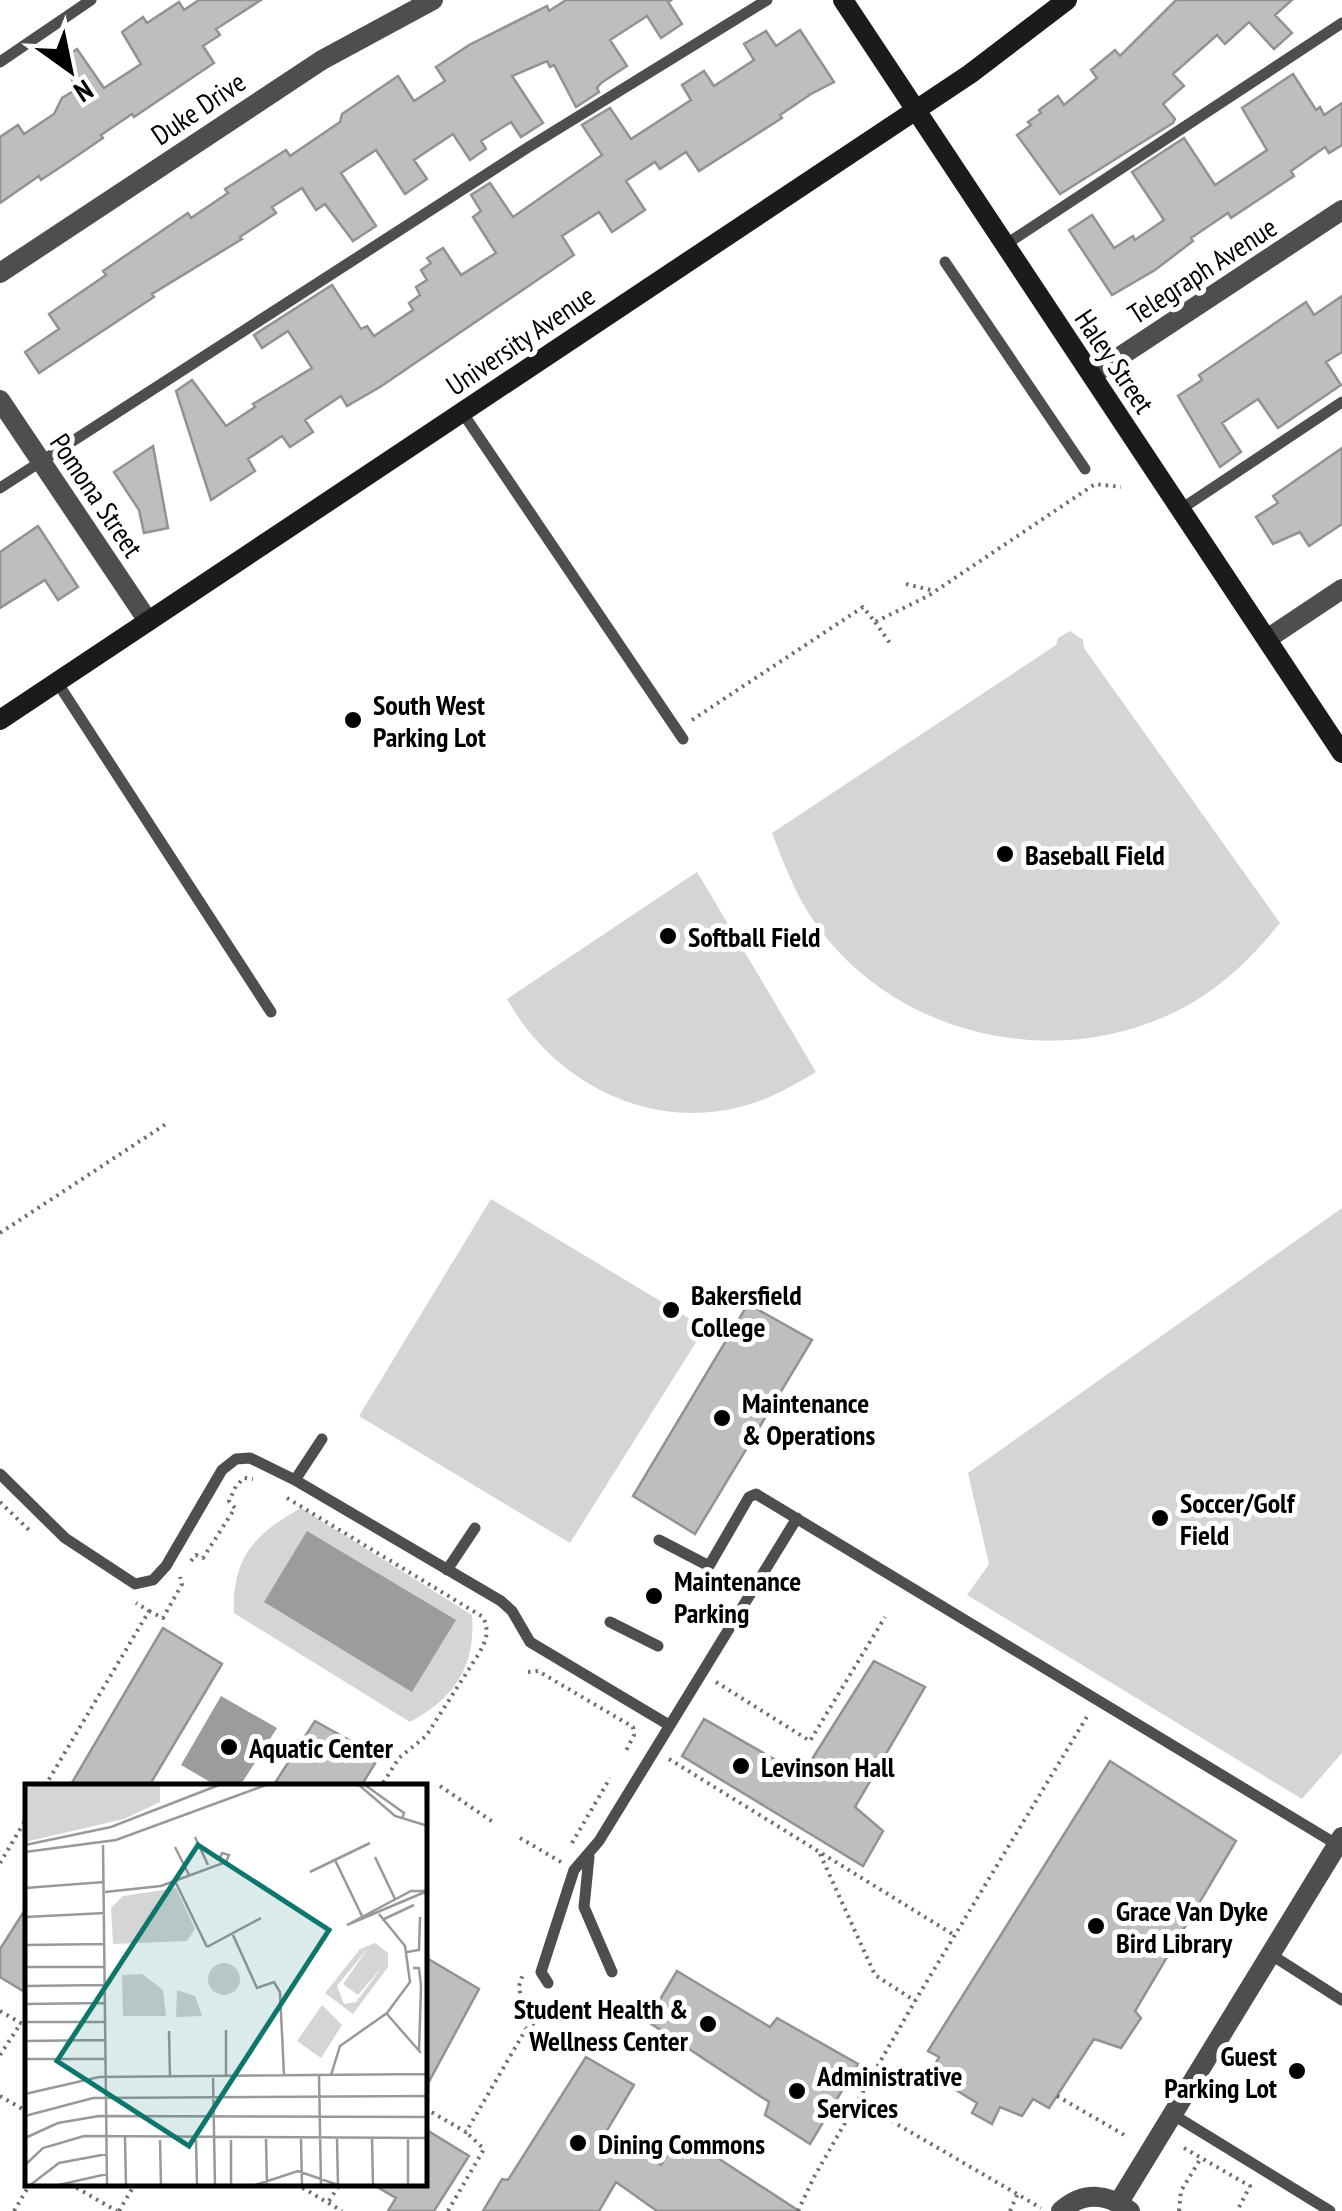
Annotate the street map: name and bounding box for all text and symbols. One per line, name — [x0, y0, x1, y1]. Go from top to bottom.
north arrow — [20, 20, 120, 120]
street label: Duke Drive — [144, 63, 252, 153]
text: N — [67, 72, 100, 111]
street label: Telegraph Avenue — [1120, 208, 1284, 332]
street label: University Avenue — [438, 277, 602, 403]
street label: Haley Street — [1067, 302, 1163, 420]
street label: Pomona Street — [42, 426, 152, 564]
place label: South West Parking Lot — [373, 686, 486, 755]
marker: South West Parking Lot — [342, 709, 364, 731]
place label: Baseball Field — [1025, 836, 1165, 873]
marker: Baseball Field — [994, 843, 1016, 865]
place label: Softball Field — [688, 918, 821, 955]
marker: Softball Field — [657, 925, 679, 947]
place label: Bakersfield College — [691, 1276, 802, 1345]
marker: Bakersfield College — [660, 1299, 682, 1321]
place label: Maintenance & Operations — [742, 1384, 875, 1453]
marker: Maintenance & Operations — [711, 1407, 733, 1429]
place label: Soccer/Golf Field — [1180, 1484, 1296, 1553]
marker: Soccer/Golf Field — [1149, 1507, 1171, 1529]
place label: Maintenance Parking — [674, 1562, 801, 1631]
marker: Maintenance Parking — [643, 1585, 665, 1607]
place label: Aquatic Center — [248, 1729, 394, 1766]
marker: Aquatic Center — [218, 1736, 240, 1758]
place label: Levinson Hall — [761, 1748, 895, 1785]
marker: Levinson Hall — [730, 1755, 752, 1777]
inset map — [25, 1784, 428, 2186]
place label: Grace Van Dyke Bird Library — [1116, 1892, 1268, 1961]
marker: Grace Van Dyke Bird Library — [1085, 1915, 1107, 1937]
place label: Student Health & Wellness Center — [514, 1990, 689, 2059]
marker: Student Health & Wellness Center — [697, 2013, 719, 2035]
place label: Guest Parking Lot — [1164, 2037, 1277, 2106]
place label: Administrative Services — [816, 2057, 962, 2126]
marker: Guest Parking Lot — [1286, 2060, 1308, 2082]
marker: Administrative Services — [786, 2080, 808, 2102]
place label: Dining Commons — [598, 2125, 765, 2162]
marker: Dining Commons — [567, 2132, 589, 2154]

